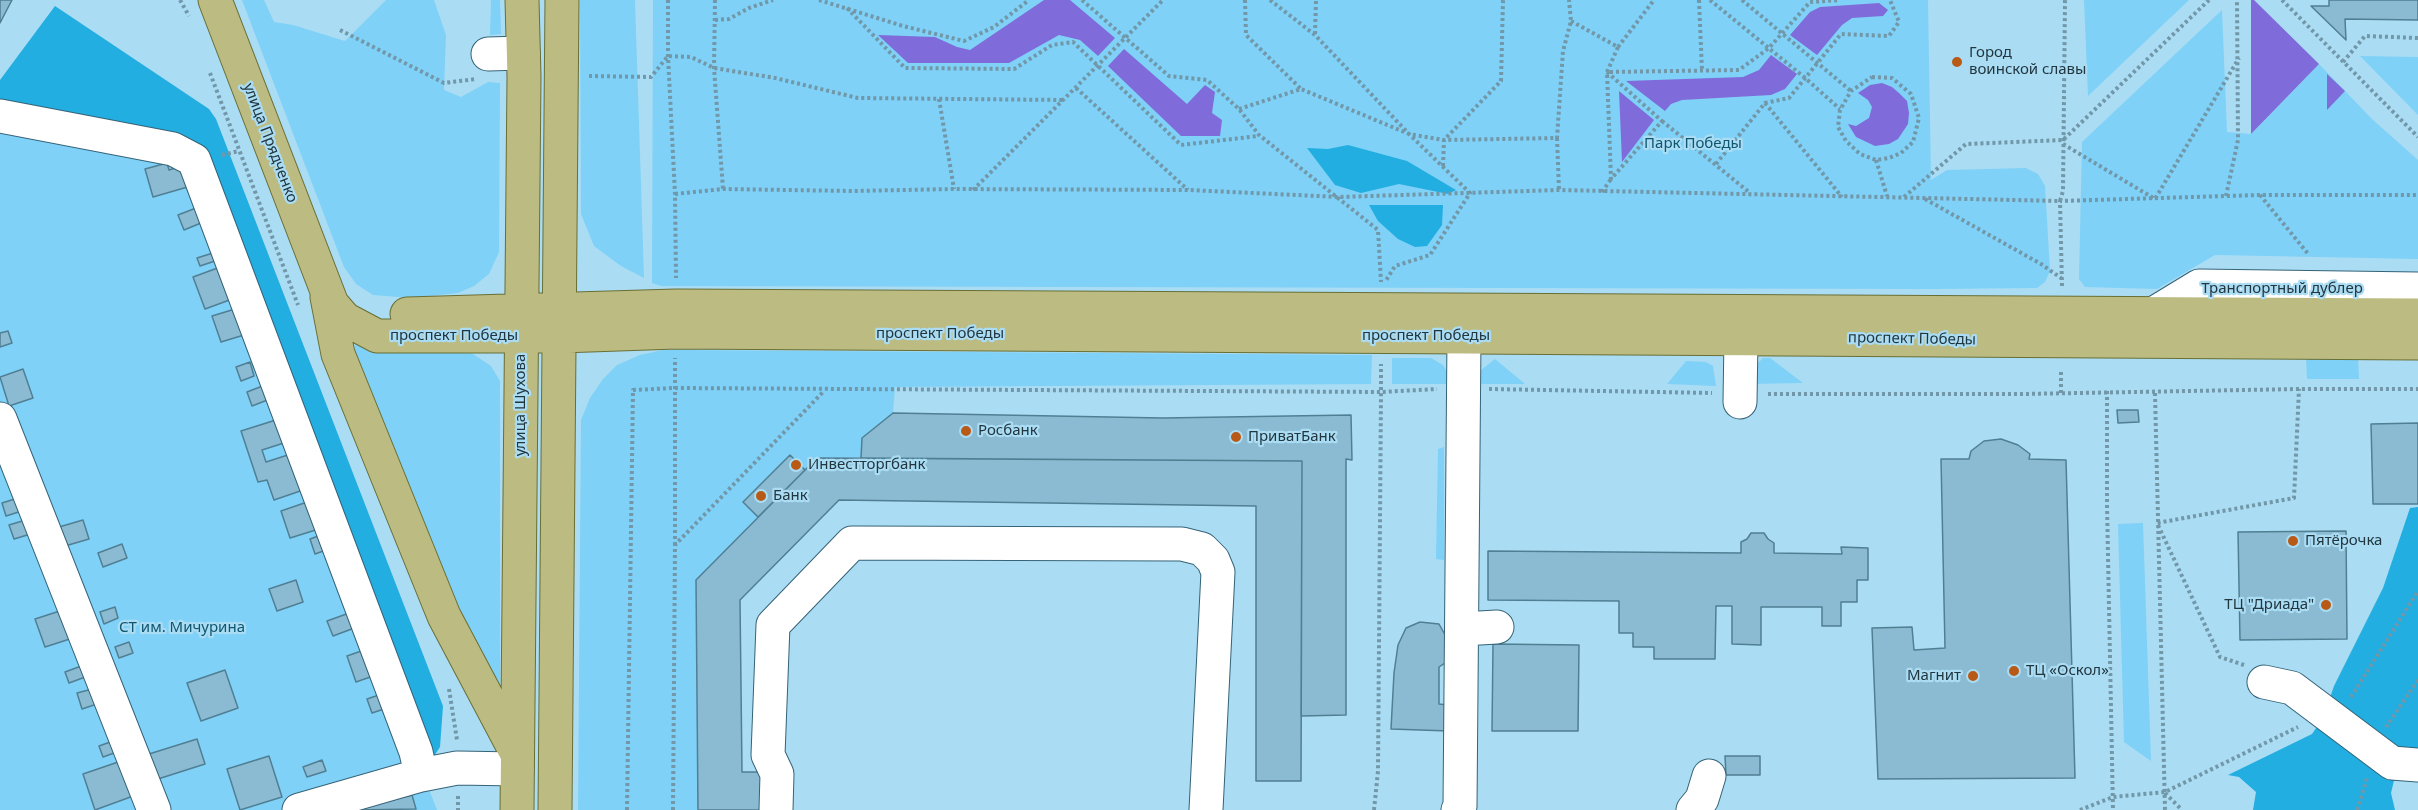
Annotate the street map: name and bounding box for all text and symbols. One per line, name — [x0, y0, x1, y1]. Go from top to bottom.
place label: Город воинской славы — [1969, 44, 2086, 79]
marker: Город воинской славы — [1950, 55, 1964, 69]
street label: улица Прядченко — [239, 81, 301, 205]
park label: Парк Победы — [1644, 135, 1742, 153]
street label: Транспортный дублер — [2201, 280, 2363, 298]
street label: проспект Победы — [876, 325, 1004, 343]
street label: проспект Победы — [390, 327, 518, 345]
street label: проспект Победы — [1362, 327, 1490, 345]
street label: проспект Победы — [1848, 329, 1976, 349]
street label: улица Шухова — [512, 354, 530, 456]
place label: Росбанк — [978, 422, 1038, 440]
marker: Росбанк — [959, 424, 973, 438]
place label: ПриватБанк — [1248, 428, 1336, 446]
marker: ПриватБанк — [1229, 430, 1243, 444]
place label: Инвестторгбанк — [808, 456, 926, 474]
marker: Инвестторгбанк — [789, 458, 803, 472]
place label: Банк — [773, 487, 808, 505]
marker: Банк — [754, 489, 768, 503]
place label: Пятёрочка — [2305, 532, 2382, 550]
marker: Пятёрочка — [2286, 534, 2300, 548]
place label: ТЦ "Дриада" — [2224, 596, 2314, 614]
marker: ТЦ "Дриада" — [2319, 598, 2333, 612]
park label: СТ им. Мичурина — [119, 619, 245, 637]
place label: ТЦ «Оскол» — [2026, 662, 2109, 680]
marker: ТЦ «Оскол» — [2007, 664, 2021, 678]
place label: Магнит — [1907, 667, 1961, 685]
marker: Магнит — [1966, 669, 1980, 683]

